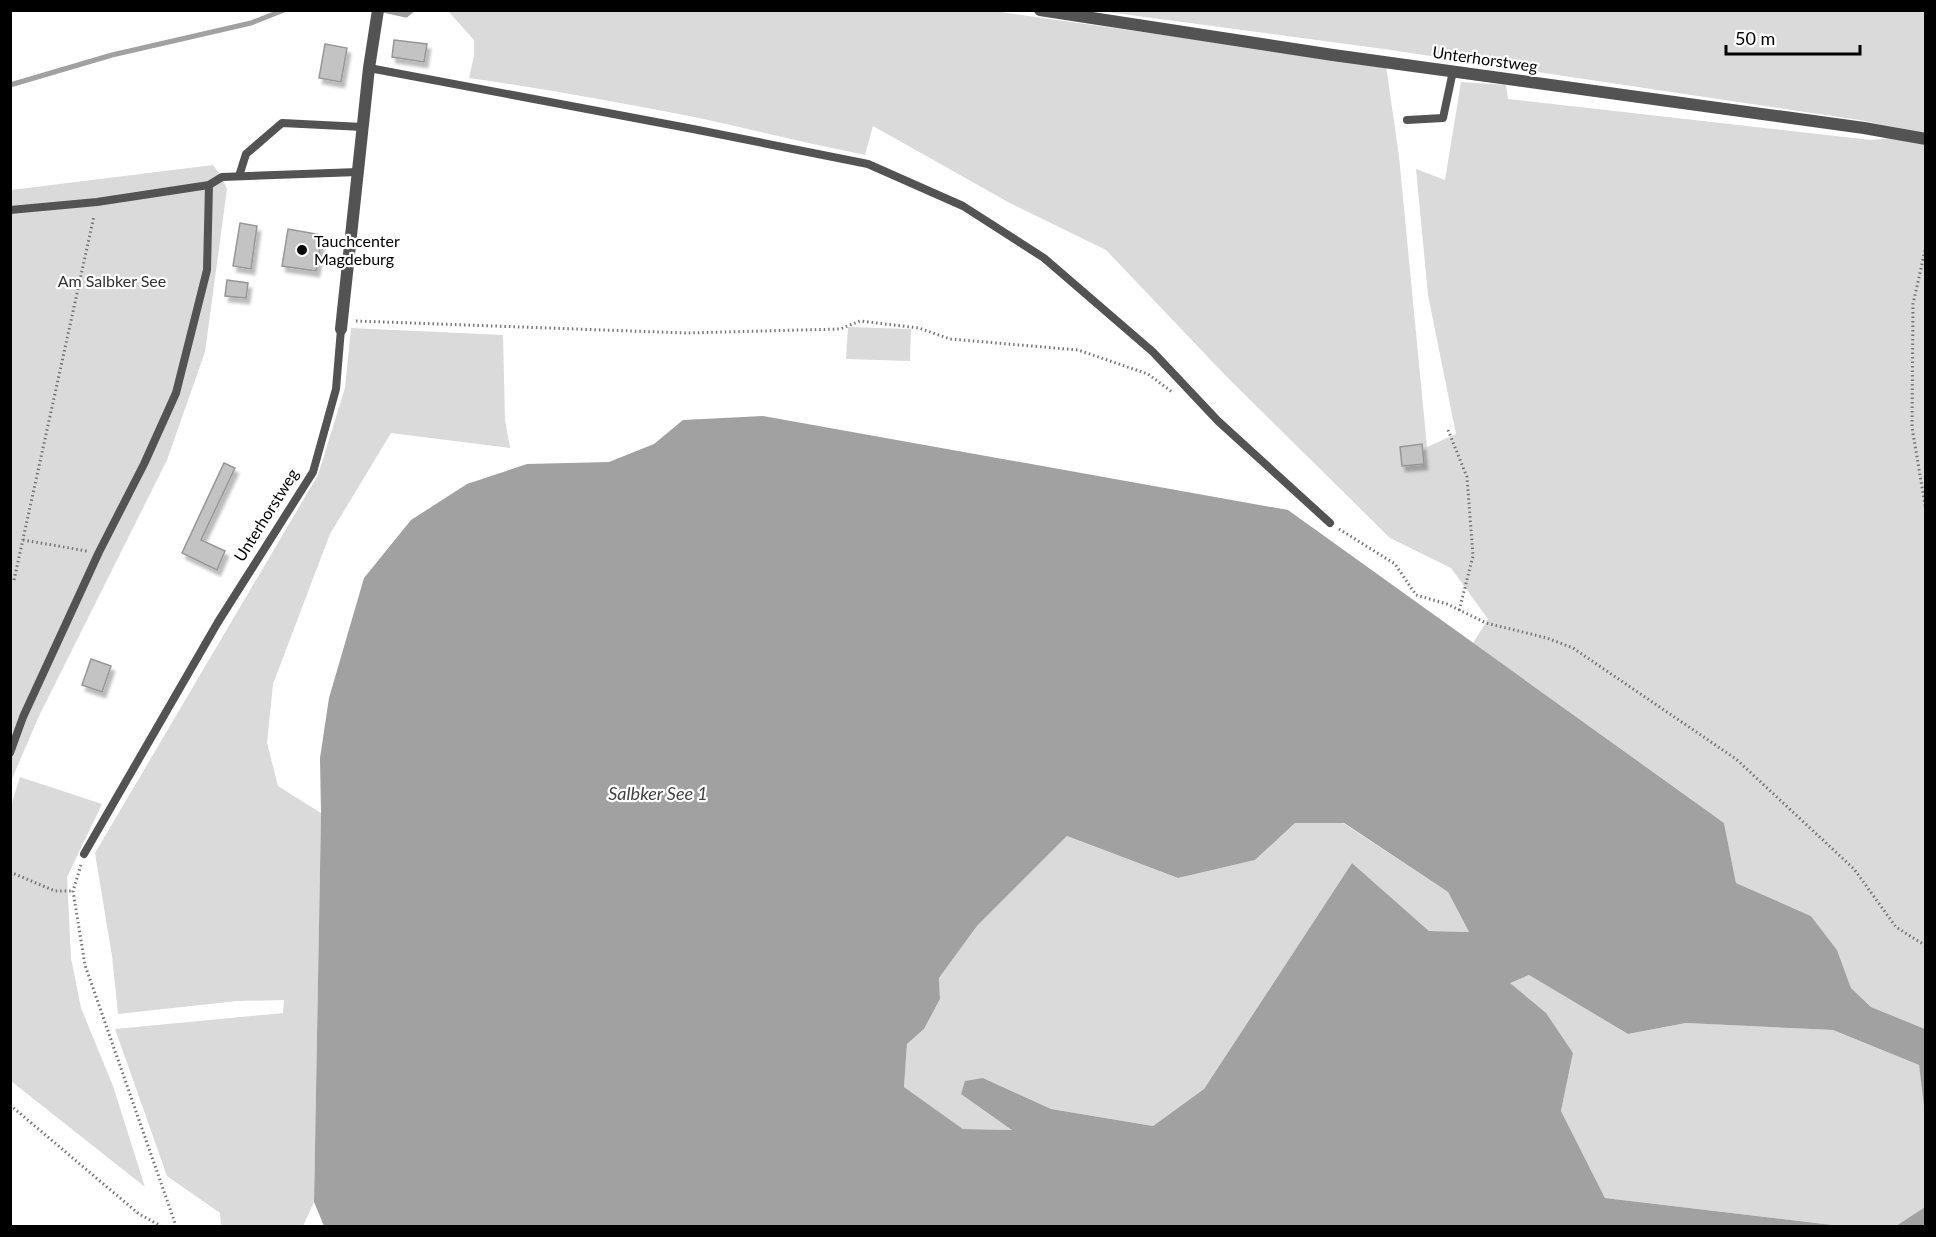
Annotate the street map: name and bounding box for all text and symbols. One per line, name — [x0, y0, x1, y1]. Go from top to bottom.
scale bar — [1726, 18, 1860, 56]
text: 50 m — [1735, 27, 1775, 49]
street label: Unterhorstweg — [1431, 42, 1539, 75]
place label: Tauchcenter Magdeburg — [314, 231, 400, 268]
marker: Tauchcenter Magdeburg — [295, 243, 309, 257]
park label: Am Salbker See — [58, 271, 166, 290]
street label: Unterhorstweg — [229, 465, 302, 565]
water label: Salbker See 1 — [608, 782, 708, 804]

